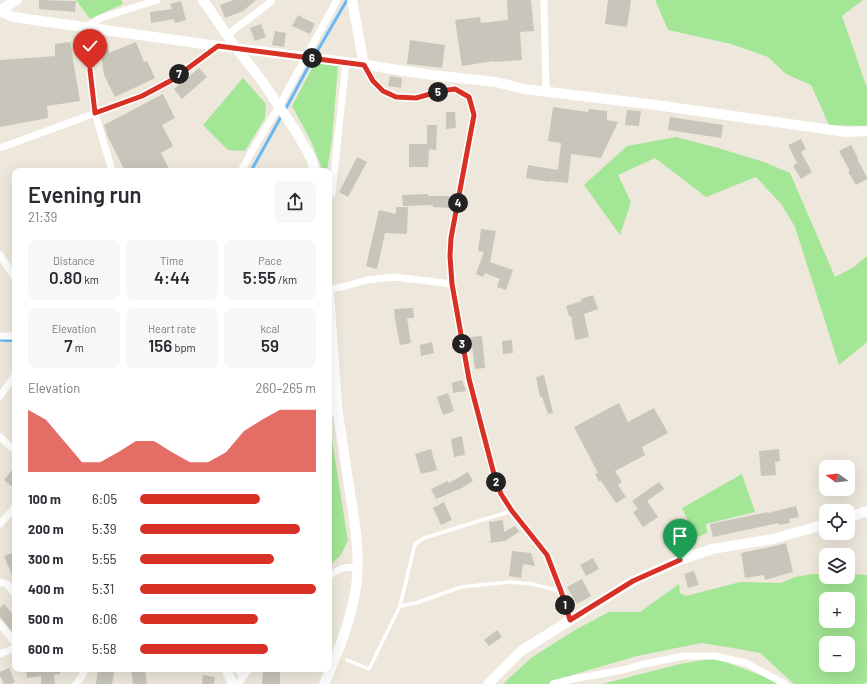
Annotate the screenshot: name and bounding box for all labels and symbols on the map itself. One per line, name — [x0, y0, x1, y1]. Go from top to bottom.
pin — [73, 29, 107, 70]
pin: 6 — [302, 48, 322, 68]
pin: 7 — [169, 64, 189, 84]
pin: 5 — [428, 82, 448, 102]
pin: 4 — [448, 193, 468, 213]
pin: 3 — [452, 334, 472, 354]
north arrow — [819, 460, 855, 496]
pin: 2 — [486, 472, 506, 492]
pin — [663, 519, 697, 560]
pin: 1 — [555, 595, 575, 615]

